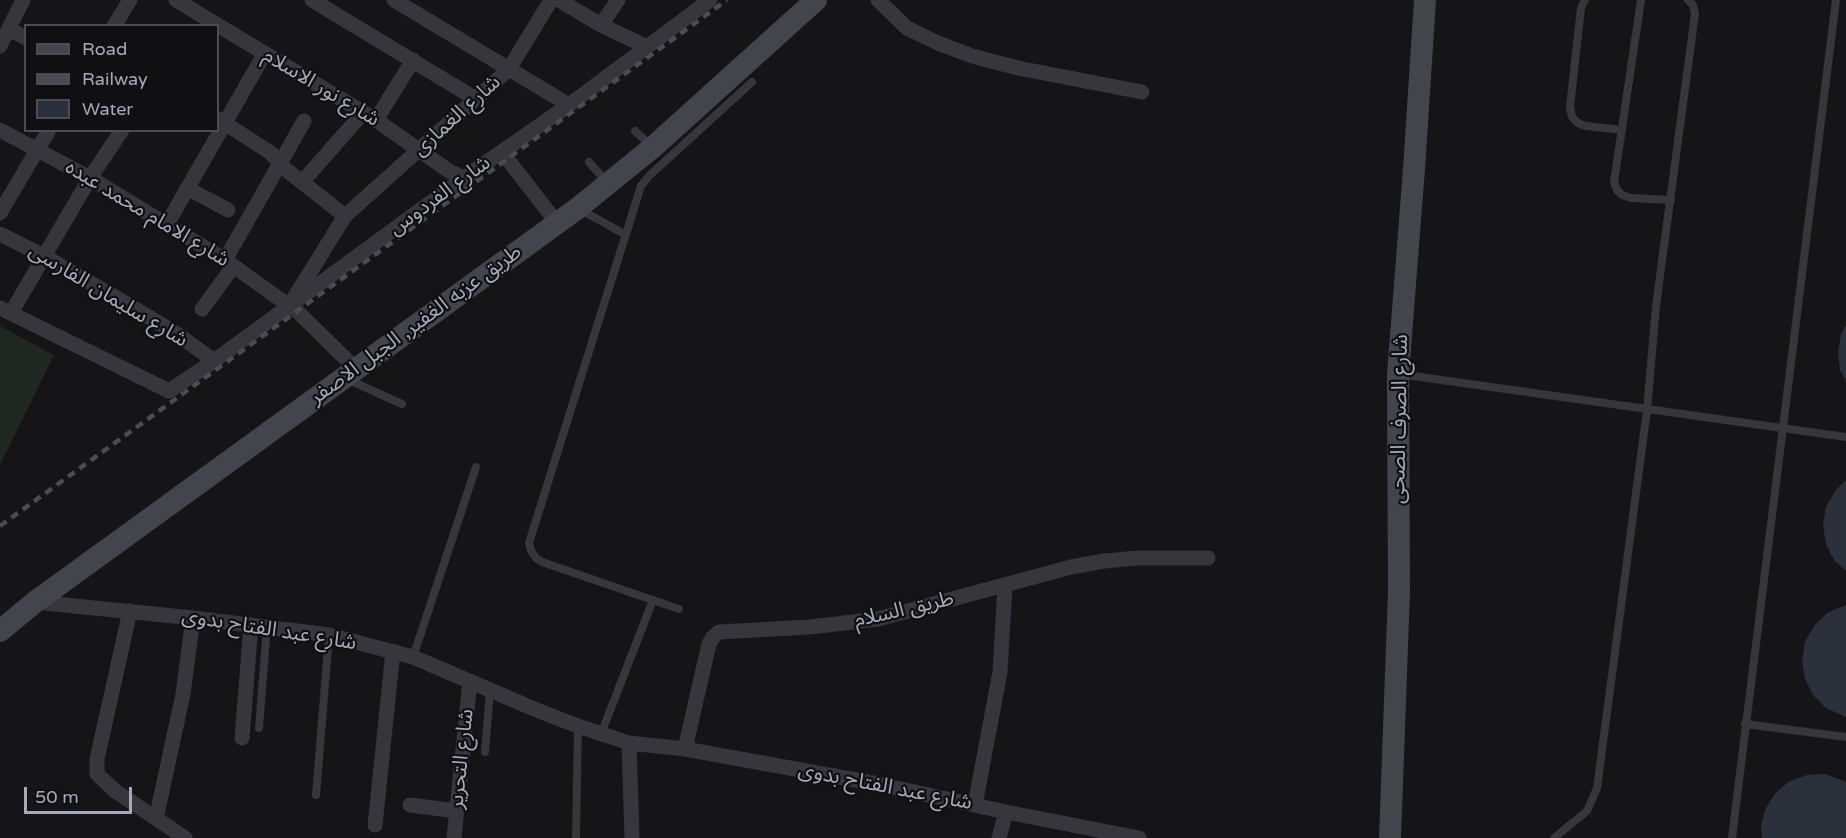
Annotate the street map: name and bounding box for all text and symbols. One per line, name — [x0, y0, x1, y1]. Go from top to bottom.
legend — [24, 24, 219, 132]
text: Road — [82, 38, 127, 60]
street label: شارع نور الاسلام — [258, 43, 384, 133]
text: Railway — [82, 68, 148, 90]
street label: شارع الغمازى — [408, 70, 506, 162]
text: Water — [82, 98, 133, 120]
street label: شارع الفردوس — [384, 151, 496, 241]
street label: شارع الامام محمد عبده — [60, 155, 234, 273]
street label: شارع سليمان الفارسى — [24, 239, 192, 353]
street label: طريق عزبه الغفير, الجبل الاصفر — [305, 240, 527, 410]
street label: شارع الصرف الصحى — [1386, 334, 1414, 504]
street label: طريق السلام — [852, 586, 956, 634]
street label: شارع عبد الفتاح بدوى — [180, 604, 358, 656]
street label: شارع التحرير — [444, 708, 480, 810]
street label: شارع عبد الفتاح بدوى — [796, 758, 974, 816]
scale bar — [27, 775, 135, 813]
text: 50 m — [35, 786, 79, 808]

